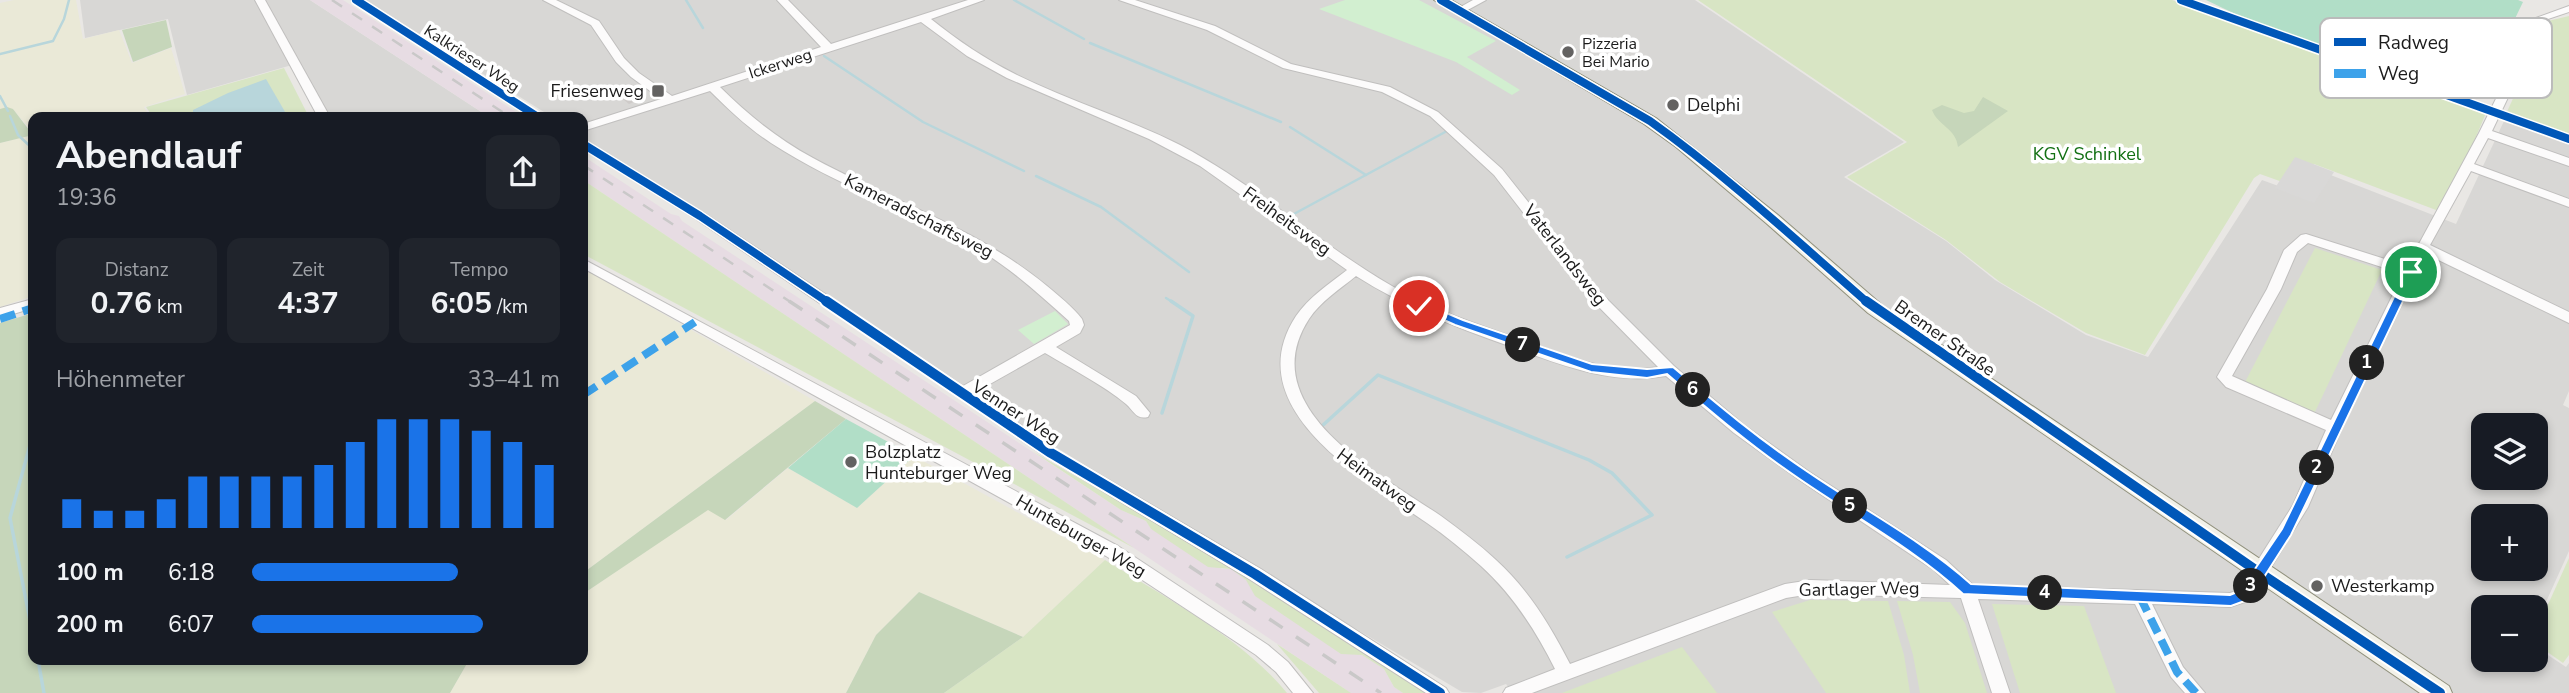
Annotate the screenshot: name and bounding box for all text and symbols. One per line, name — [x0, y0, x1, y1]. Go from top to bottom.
legend — [2320, 18, 2552, 98]
street label: Kalkrieser Weg — [419, 20, 523, 98]
text: Radweg — [2378, 30, 2449, 56]
place label: Pizzeria Bei Mario — [1582, 33, 1650, 73]
street label: Ickerweg — [746, 43, 815, 84]
marker: Pizzeria Bei Mario — [1560, 44, 1576, 60]
text: Weg — [2378, 61, 2419, 87]
place label: Friesenweg — [551, 79, 644, 103]
marker: Friesenweg — [650, 83, 666, 99]
place label: Delphi — [1687, 93, 1740, 117]
marker: Delphi — [1665, 97, 1681, 113]
text: Abendlauf — [56, 130, 241, 181]
button: share — [486, 135, 560, 209]
park label: KGV Schinkel — [2033, 142, 2142, 166]
street label: Kameradschaftsweg — [840, 168, 998, 264]
street label: Freiheitsweg — [1238, 181, 1336, 261]
text: 19:36 — [56, 182, 116, 213]
street label: Vaterlandsweg — [1517, 199, 1612, 311]
pin — [2381, 242, 2441, 302]
icon: arrive — [2392, 253, 2430, 291]
text: Distanz — [105, 257, 169, 283]
text: Zeit — [292, 257, 324, 283]
text: Tempo — [450, 257, 508, 283]
pin — [1389, 276, 1449, 336]
text: 0.76 — [91, 283, 152, 324]
text: 4:37 — [277, 283, 339, 324]
text: 6:05 — [431, 283, 492, 324]
icon: check — [1400, 287, 1438, 325]
text: km — [152, 294, 183, 320]
text: /km — [492, 294, 528, 320]
street label: Bremer Straße — [1890, 294, 2000, 382]
pin: 7 — [1506, 328, 1540, 362]
text: 7 — [1517, 331, 1528, 357]
pin: 1 — [2350, 346, 2384, 380]
text: 1 — [2361, 349, 2372, 375]
text: Höhenmeter — [56, 364, 185, 395]
text: 33–41 m — [468, 364, 560, 395]
pin: 6 — [1676, 372, 1710, 408]
street label: Venner Weg — [966, 374, 1065, 450]
text: 6 — [1687, 376, 1698, 402]
map controls — [2471, 413, 2548, 672]
button: layers — [2471, 413, 2548, 490]
place label: Bolzplatz Hunteburger Weg — [865, 440, 1012, 485]
street label: Heimatweg — [1332, 443, 1422, 517]
pin: 2 — [2300, 450, 2334, 486]
marker: Bolzplatz Hunteburger Weg — [843, 454, 859, 470]
text: 2 — [2311, 454, 2322, 480]
street label: Hunteburger Weg — [1011, 489, 1151, 583]
pin: 5 — [1832, 489, 1868, 524]
text: 5 — [1844, 492, 1855, 518]
button: + — [2471, 504, 2548, 581]
text: 100 m — [56, 557, 124, 588]
text: 6:18 — [168, 557, 215, 588]
pin: 3 — [2234, 568, 2268, 604]
text: 3 — [2245, 572, 2256, 598]
place label: Westerkamp — [2331, 574, 2435, 598]
street label: Gartlager Weg — [1798, 576, 1920, 602]
pin: 4 — [2028, 576, 2062, 610]
marker: Westerkamp — [2309, 578, 2325, 594]
text: 4 — [2039, 579, 2050, 605]
button: − — [2471, 595, 2548, 672]
text: 200 m — [56, 609, 124, 640]
text: 6:07 — [168, 609, 215, 640]

